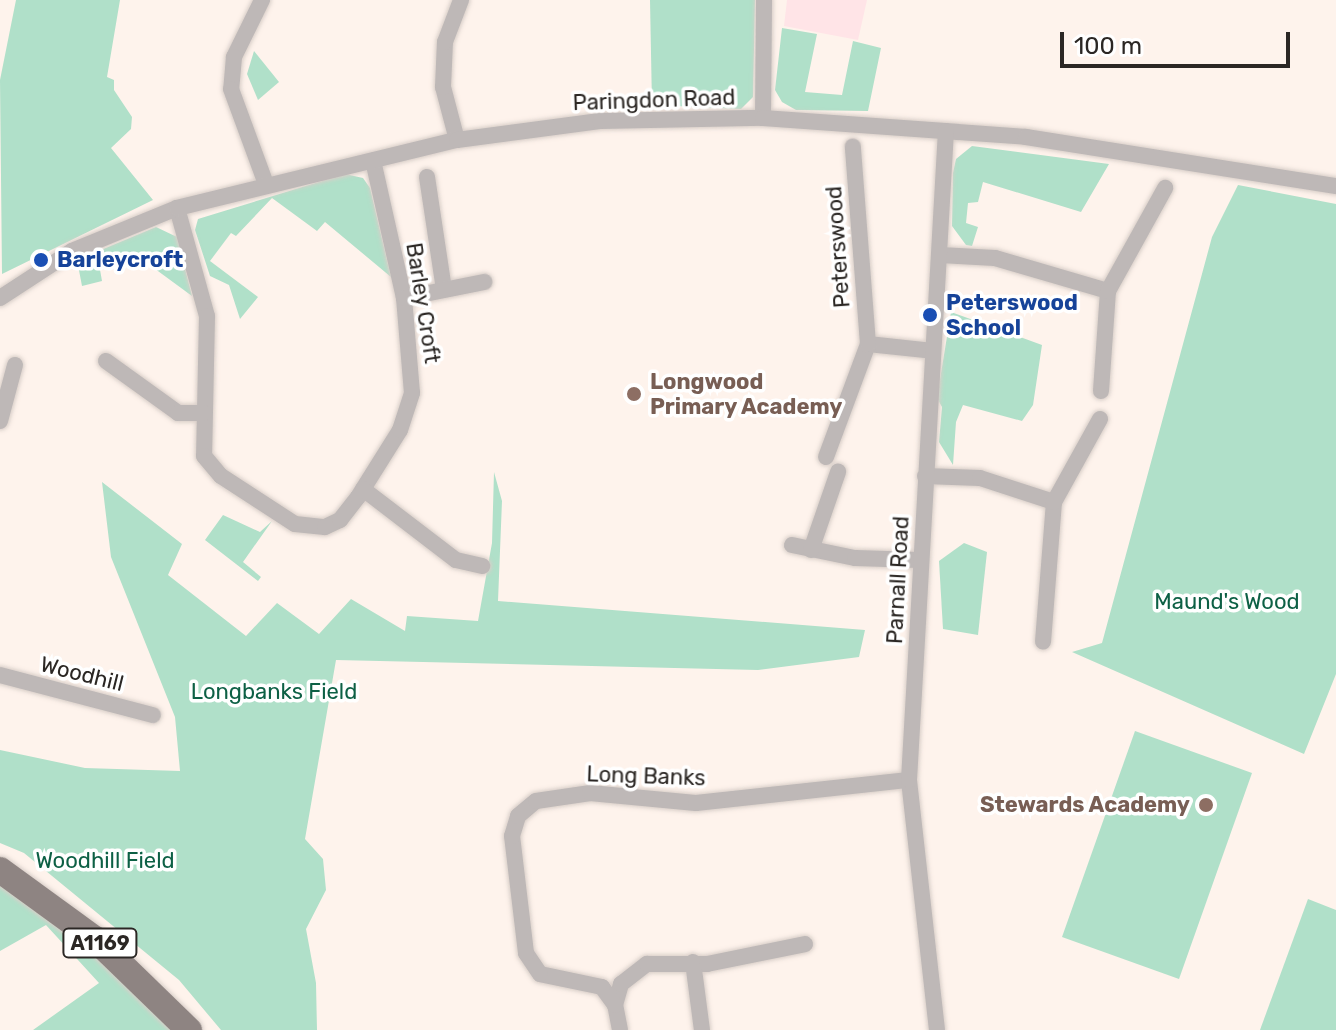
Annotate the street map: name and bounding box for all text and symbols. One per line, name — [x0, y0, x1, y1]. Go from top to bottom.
scale bar — [1064, 16, 1294, 66]
text: 100 m — [1074, 32, 1142, 60]
street label: Paringdon Road — [572, 84, 736, 116]
street label: Peterswood — [821, 185, 855, 309]
street label: Barley Croft — [400, 241, 446, 365]
place label: Barleycroft — [57, 247, 183, 273]
marker: Barleycroft — [32, 251, 50, 269]
place label: Peterswood School — [946, 289, 1078, 340]
marker: Peterswood School — [921, 306, 939, 324]
place label: Longwood Primary Academy — [650, 368, 843, 420]
marker: Longwood Primary Academy — [625, 385, 643, 403]
street label: Parnall Road — [881, 515, 915, 645]
park label: Maund's Wood — [1154, 589, 1300, 615]
street label: Woodhill — [38, 651, 126, 697]
park label: Longbanks Field — [191, 679, 357, 705]
street label: Long Banks — [586, 761, 706, 791]
place label: Stewards Academy — [979, 792, 1190, 818]
marker: Stewards Academy — [1197, 796, 1215, 814]
park label: Woodhill Field — [35, 848, 175, 874]
road number: A1169 — [62, 927, 138, 959]

